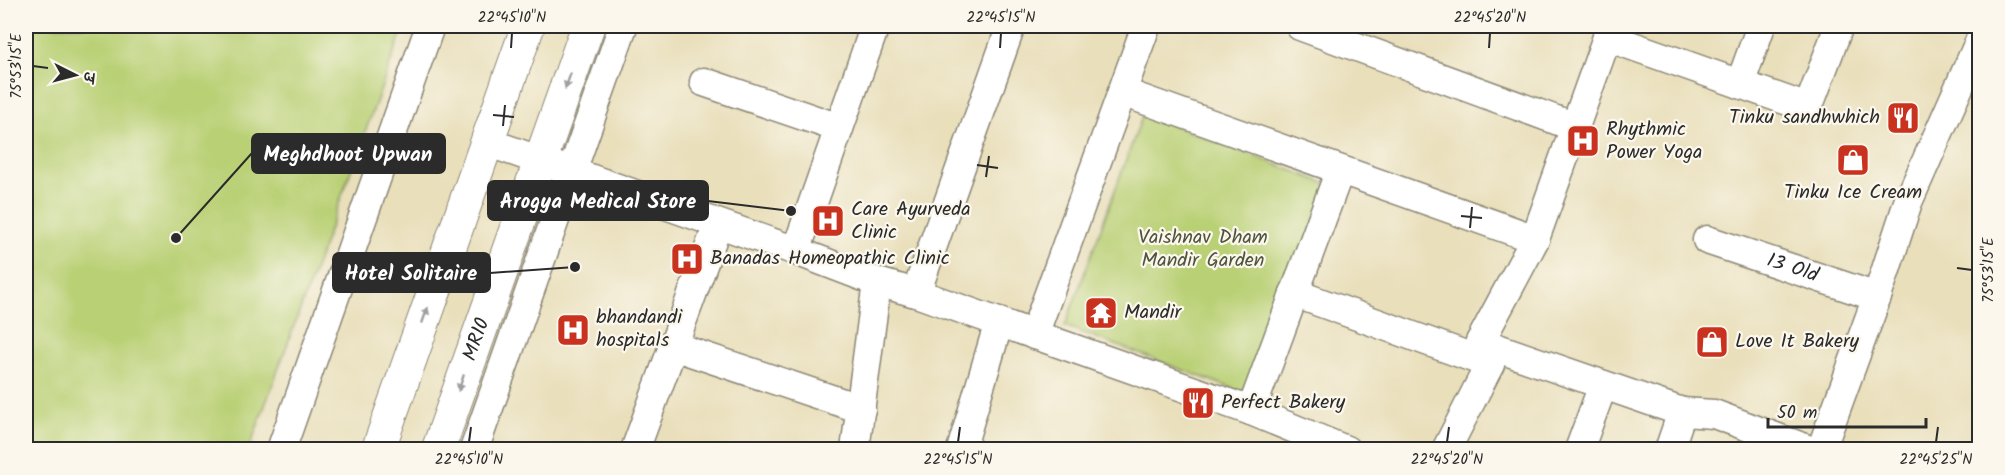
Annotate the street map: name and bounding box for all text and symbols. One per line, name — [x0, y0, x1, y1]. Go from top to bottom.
text: 22°45'10"N — [478, 6, 546, 30]
text: 22°45'15"N — [967, 6, 1035, 30]
text: 22°45'20"N — [1454, 6, 1526, 30]
text: 75°53'15"E — [5, 32, 29, 99]
north arrow — [45, 45, 105, 105]
text: उ — [75, 70, 101, 86]
one-way arrow — [563, 72, 573, 90]
restaurant icon: Tinku sandhwhich — [1885, 100, 1921, 136]
place label: Tinku sandhwhich — [1729, 102, 1880, 134]
place label: Rhythmic Power Yoga — [1606, 114, 1702, 169]
hospital icon: Rhythmic Power Yoga — [1565, 123, 1601, 159]
callout: Meghdhoot Upwan — [252, 134, 445, 173]
text: Meghdhoot Upwan — [264, 139, 432, 172]
shop icon: Tinku Ice Cream — [1835, 142, 1871, 178]
place label: Tinku Ice Cream — [1784, 177, 1922, 209]
callout: Arogya Medical Store — [488, 181, 708, 220]
text: Arogya Medical Store — [500, 186, 696, 219]
place label: Care Ayurveda Clinic — [851, 194, 971, 249]
hospital icon: Care Ayurveda Clinic — [810, 203, 846, 239]
park label: Vaishnav Dham Mandir Garden — [1138, 222, 1268, 277]
text: 75°53'15"E — [1977, 236, 2001, 303]
hospital icon: Banadas Homeopathic Clinic — [669, 241, 705, 277]
place label: Banadas Homeopathic Clinic — [710, 243, 950, 275]
street label: 13 Old — [1762, 245, 1823, 293]
callout: Hotel Solitaire — [333, 253, 490, 292]
text: Hotel Solitaire — [345, 258, 477, 291]
temple icon: Mandir — [1083, 295, 1119, 331]
place label: Mandir — [1124, 297, 1183, 329]
place label: bhandandi hospitals — [596, 302, 683, 357]
one-way arrow — [421, 306, 431, 324]
hospital icon: bhandandi hospitals — [555, 312, 591, 348]
street label: MR10 — [455, 314, 499, 366]
shop icon: Love It Bakery — [1694, 324, 1730, 360]
place label: Love It Bakery — [1735, 326, 1860, 358]
one-way arrow — [456, 374, 466, 392]
restaurant icon: Perfect Bakery — [1180, 385, 1216, 421]
place label: Perfect Bakery — [1221, 387, 1346, 419]
scale bar — [1768, 391, 1926, 429]
text: 50 m — [1777, 399, 1817, 428]
text: 22°45'10"N — [435, 448, 503, 472]
text: 22°45'15"N — [924, 448, 992, 472]
text: 22°45'20"N — [1411, 448, 1483, 472]
text: 22°45'25"N — [1900, 448, 1972, 472]

